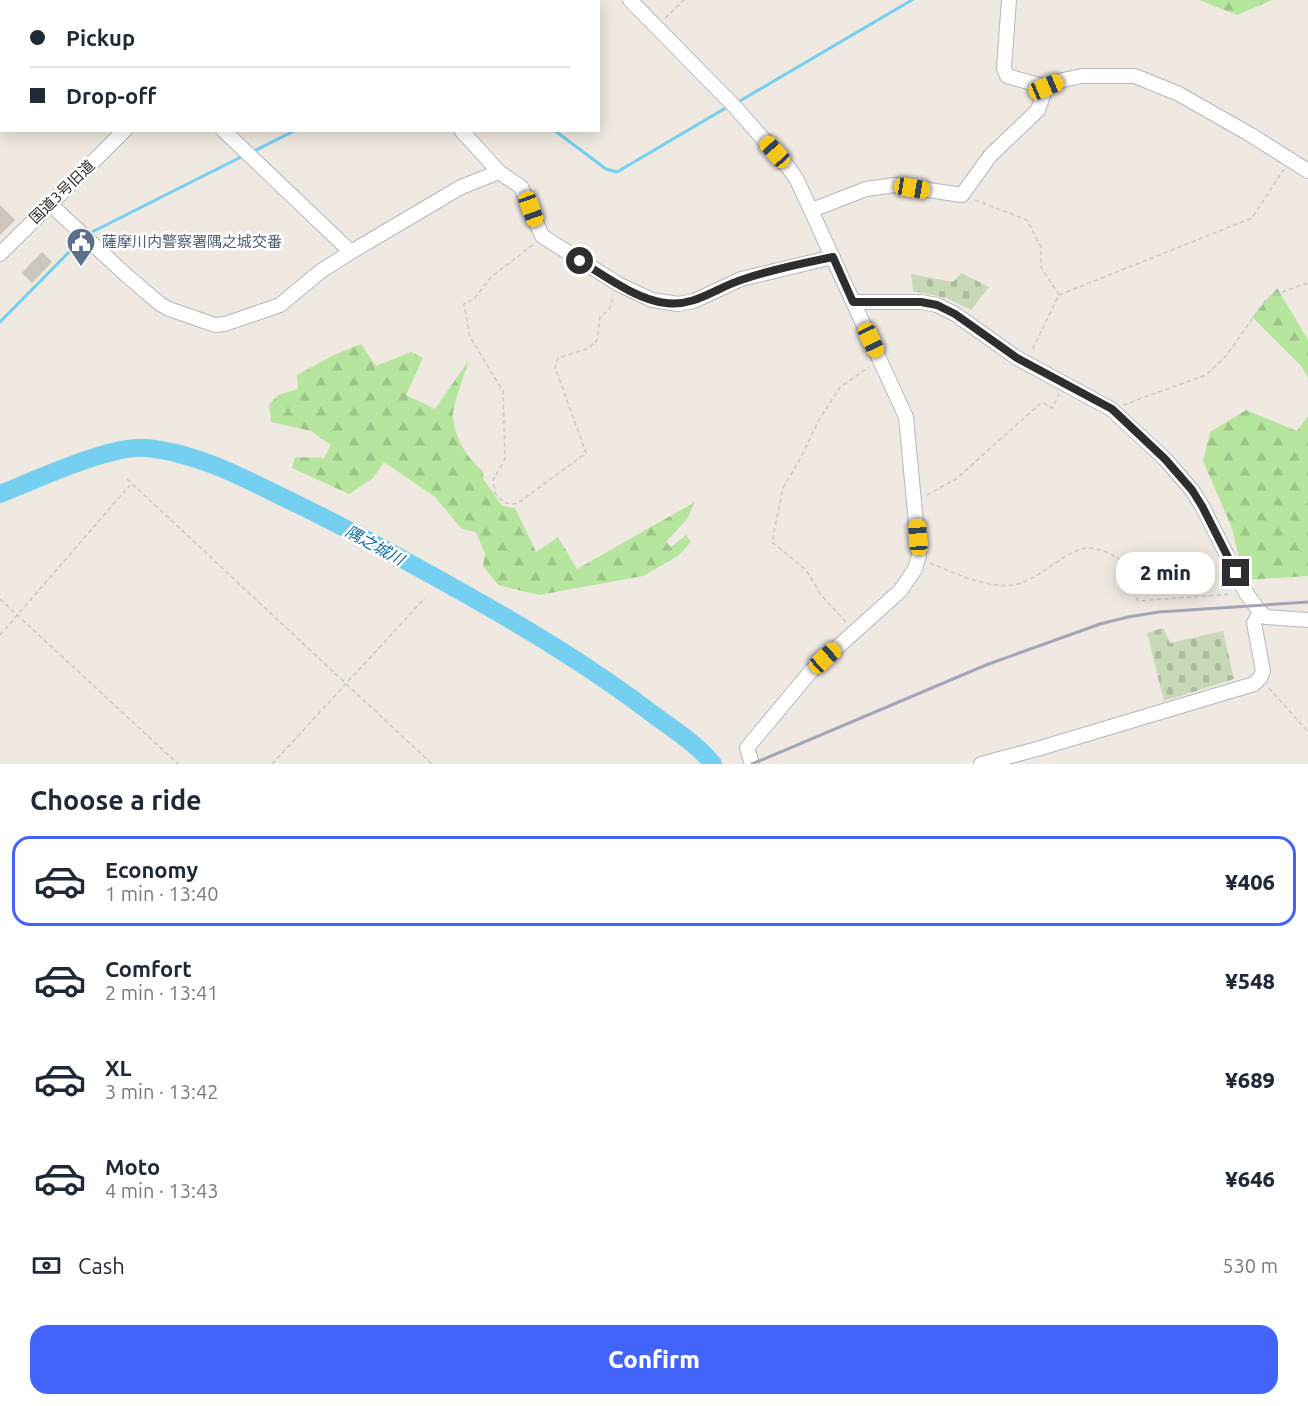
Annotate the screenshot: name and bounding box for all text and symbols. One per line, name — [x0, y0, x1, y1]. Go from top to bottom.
text: Pickup — [66, 25, 135, 50]
car — [1026, 72, 1066, 102]
text: Drop-off — [66, 83, 156, 108]
car — [756, 133, 794, 171]
street label: 国道3号旧道 — [26, 157, 98, 227]
car — [893, 176, 931, 200]
car — [516, 189, 546, 229]
public building icon: 薩摩川内警察署隅之城交番 — [65, 226, 97, 268]
place label: 薩摩川内警察署隅之城交番 — [102, 233, 282, 250]
route start — [566, 247, 593, 274]
car — [855, 320, 887, 360]
car — [908, 518, 928, 556]
water label: 隅之城川 — [343, 522, 409, 569]
callout: 2 min — [1116, 552, 1215, 594]
route end — [1222, 559, 1249, 586]
text: 2 min — [1140, 561, 1191, 584]
car — [806, 639, 844, 677]
text: Choose a ride — [30, 785, 202, 815]
icon: car — [33, 854, 87, 908]
text: Economy — [105, 857, 198, 882]
text: ¥406 — [1225, 869, 1275, 894]
text: 1 min · 13:40 — [105, 882, 219, 905]
icon: car — [33, 953, 87, 1007]
text: Comfort — [105, 956, 192, 981]
text: ¥548 — [1225, 968, 1275, 993]
text: 2 min · 13:41 — [105, 981, 219, 1004]
icon: car — [33, 1052, 87, 1106]
text: XL — [105, 1055, 132, 1080]
text: ¥689 — [1225, 1067, 1275, 1092]
text: 3 min · 13:42 — [105, 1080, 219, 1103]
icon: car — [33, 1151, 87, 1205]
text: Moto — [105, 1154, 160, 1179]
text: ¥646 — [1225, 1166, 1275, 1191]
text: 4 min · 13:43 — [105, 1179, 219, 1202]
icon: cash — [30, 1249, 63, 1282]
text: Cash — [78, 1253, 125, 1278]
text: 530 m — [1222, 1254, 1278, 1277]
button: Confirm — [30, 1325, 1278, 1394]

